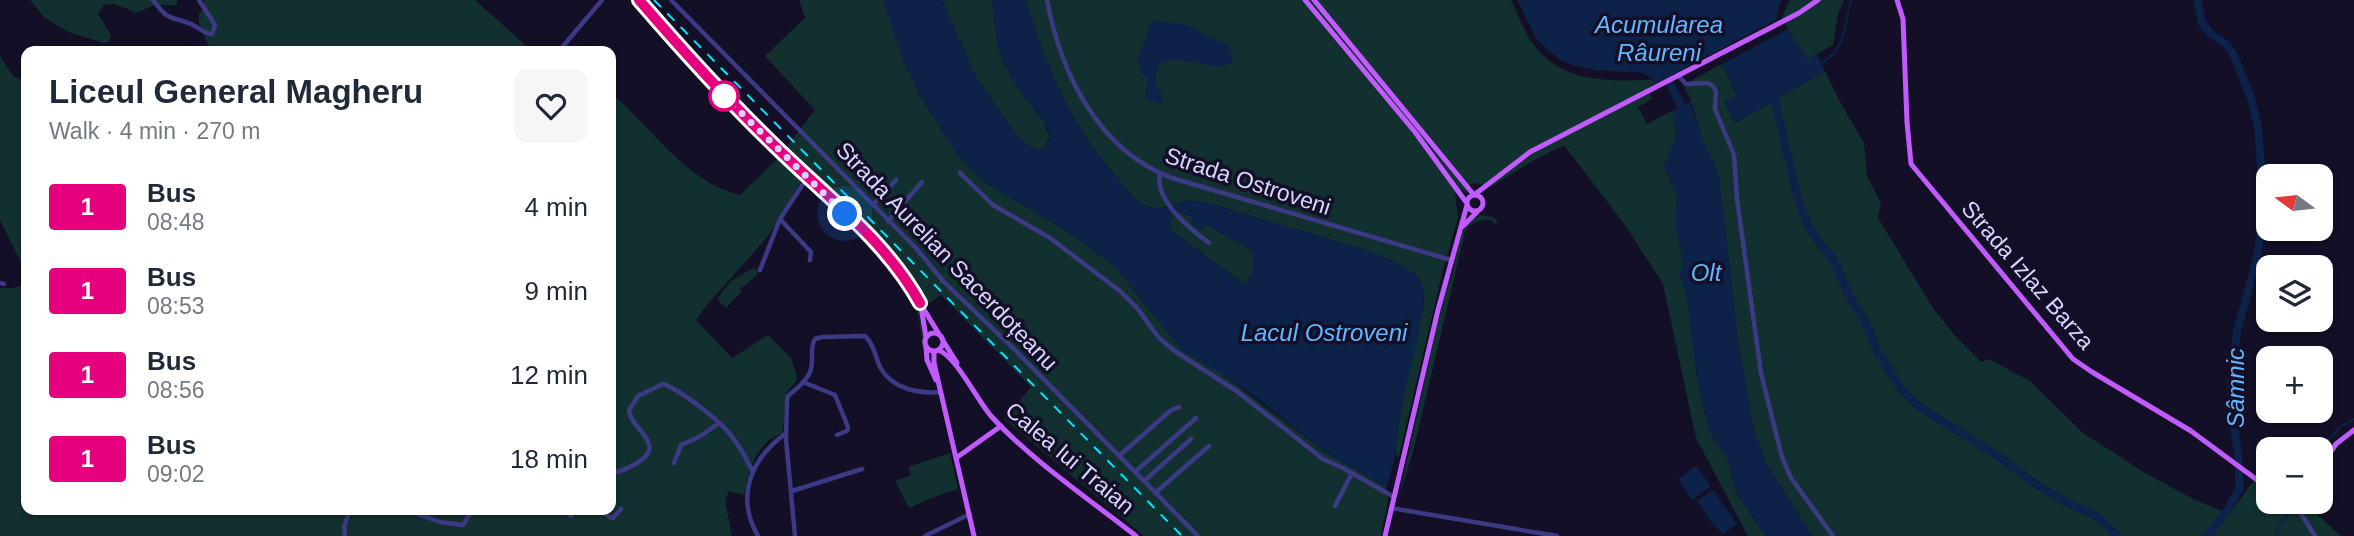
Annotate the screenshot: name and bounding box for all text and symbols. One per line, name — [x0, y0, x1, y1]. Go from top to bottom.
water label: Acumularea Râureni — [1593, 11, 1723, 66]
button: heart — [514, 69, 588, 143]
text: Liceul General Magheru — [49, 73, 423, 110]
unlabelled marker — [709, 81, 739, 111]
text: Walk · 4 min · 270 m — [49, 118, 260, 144]
street label: Strada Aurelian Sacerdoțeanu — [831, 137, 1063, 375]
street label: Strada Ostroveni — [1162, 142, 1334, 220]
north arrow — [2256, 164, 2333, 242]
map controls — [2256, 164, 2333, 514]
text: Bus — [147, 178, 196, 208]
text: 4 min — [524, 192, 588, 222]
text: 1 — [81, 193, 94, 220]
your location — [827, 196, 862, 231]
street label: Strada Izlaz Barza — [1957, 196, 2100, 355]
text: 08:48 — [147, 209, 205, 235]
button: layers — [2256, 255, 2333, 332]
water label: Olt — [1691, 259, 1723, 286]
text: Bus — [147, 262, 196, 292]
text: 9 min — [524, 276, 588, 306]
text: 1 — [81, 277, 94, 304]
text: 08:53 — [147, 293, 205, 319]
water label: Lacul Ostroveni — [1241, 319, 1408, 346]
text: Bus — [147, 346, 196, 376]
button: + — [2256, 346, 2333, 423]
water label: Sâmnic — [2222, 348, 2249, 428]
text: 12 min — [510, 360, 588, 390]
text: 1 — [81, 361, 94, 388]
text: 08:56 — [147, 377, 205, 403]
street label: Calea lui Traian — [1000, 397, 1140, 519]
text: Bus — [147, 430, 196, 460]
button: − — [2256, 437, 2333, 514]
text: 18 min — [510, 444, 588, 474]
text: 1 — [81, 445, 94, 472]
text: 09:02 — [147, 461, 205, 487]

